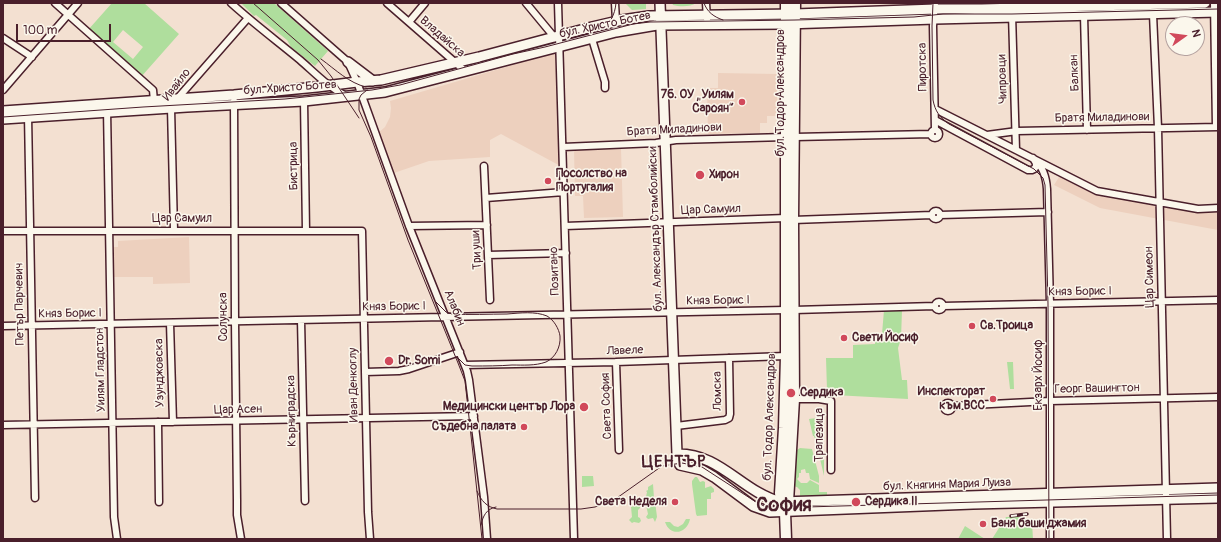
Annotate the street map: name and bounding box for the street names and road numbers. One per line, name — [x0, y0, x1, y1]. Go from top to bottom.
street label: бул. Христо Ботев — [558, 8, 652, 42]
street label: Владайска — [416, 13, 468, 61]
street label: бул. Тодор Александров — [774, 29, 788, 157]
street label: Пиротска — [915, 43, 931, 91]
street label: Чипровци — [995, 54, 1011, 104]
street label: Балкан — [1067, 54, 1083, 92]
street label: Ивайло — [160, 66, 194, 104]
street label: бул. Христо Ботев — [243, 78, 337, 98]
street label: Братя Миладинови — [1054, 110, 1150, 126]
street label: Братя Миладинови — [626, 120, 722, 140]
street label: Бистрица — [286, 142, 302, 190]
street label: бул. Александър Стамболийски — [646, 146, 666, 312]
street label: Цар Самуил — [681, 202, 741, 218]
street label: Цар Самуил — [152, 212, 212, 226]
street label: Три уши — [469, 230, 485, 270]
street label: Позитано — [547, 246, 563, 296]
street label: Цар Симеон — [1142, 246, 1158, 308]
street label: Петър Парчевич — [12, 263, 28, 345]
street label: Княз Борис I — [1048, 284, 1112, 300]
street label: Алабин — [440, 288, 468, 328]
street label: Солунска — [217, 292, 231, 342]
street label: Княз Борис I — [686, 293, 750, 309]
street label: Княз Борис I — [362, 299, 426, 315]
street label: Княз Борис I — [38, 306, 102, 322]
street label: Уилям Гладстон — [93, 328, 109, 412]
street label: Узунджовска — [152, 338, 168, 408]
street label: Екзарх Йосиф — [1032, 339, 1046, 411]
street label: Лавеле — [606, 343, 644, 359]
street label: Иван Денкоглу — [346, 348, 362, 422]
street label: бул. Тодор Александров — [761, 353, 779, 481]
street label: Ломска — [710, 371, 726, 411]
street label: Света София — [599, 372, 615, 440]
street label: Кърниградска — [284, 375, 300, 447]
street label: Георг Вашингтон — [1054, 381, 1140, 397]
street label: Цар Асен — [214, 402, 262, 418]
street label: Трапезица — [813, 408, 827, 462]
street label: бул. Княгиня Мария Луиза — [883, 476, 1011, 494]

